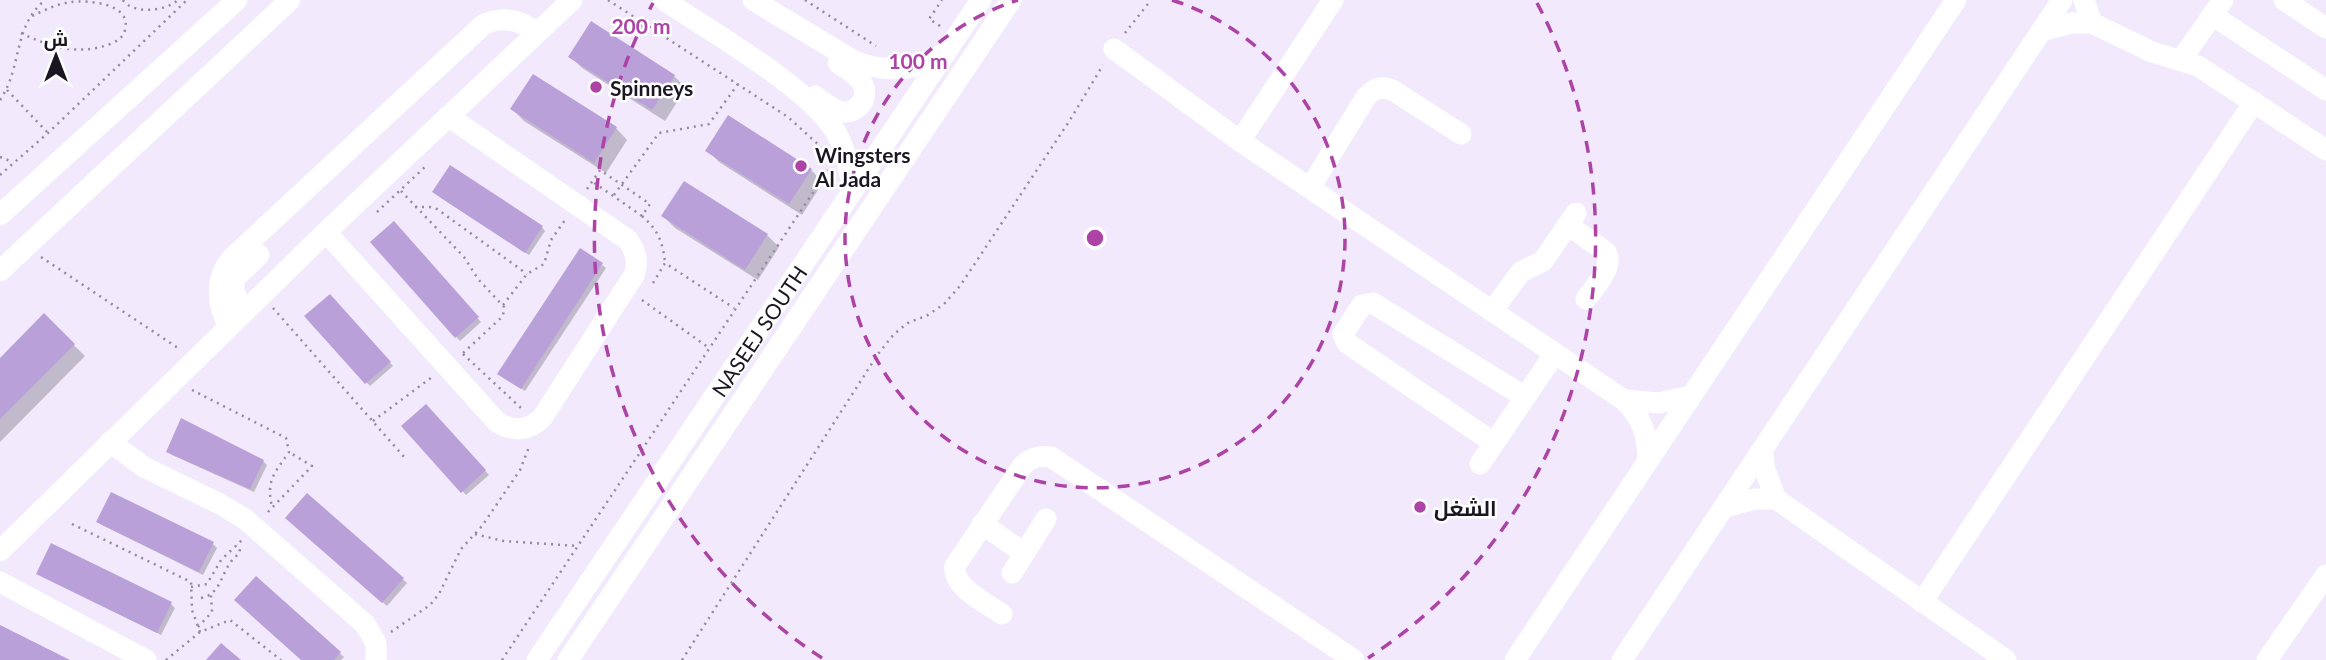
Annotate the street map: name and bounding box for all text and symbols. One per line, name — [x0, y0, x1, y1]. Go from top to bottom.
text: 200 m — [611, 13, 671, 38]
north arrow — [21, 21, 91, 91]
text: ش — [44, 27, 68, 51]
text: 100 m — [888, 48, 948, 73]
place label: Spinneys — [610, 75, 693, 100]
marker: Spinneys — [588, 79, 604, 95]
place label: Wingsters Al Jada — [814, 142, 910, 191]
marker: Wingsters Al Jada — [793, 158, 809, 174]
centre of rings — [1083, 226, 1107, 250]
street label: NASEEJ SOUTH — [706, 260, 811, 401]
place label: الشغل — [1434, 495, 1497, 521]
marker: الشغل — [1412, 499, 1428, 515]

